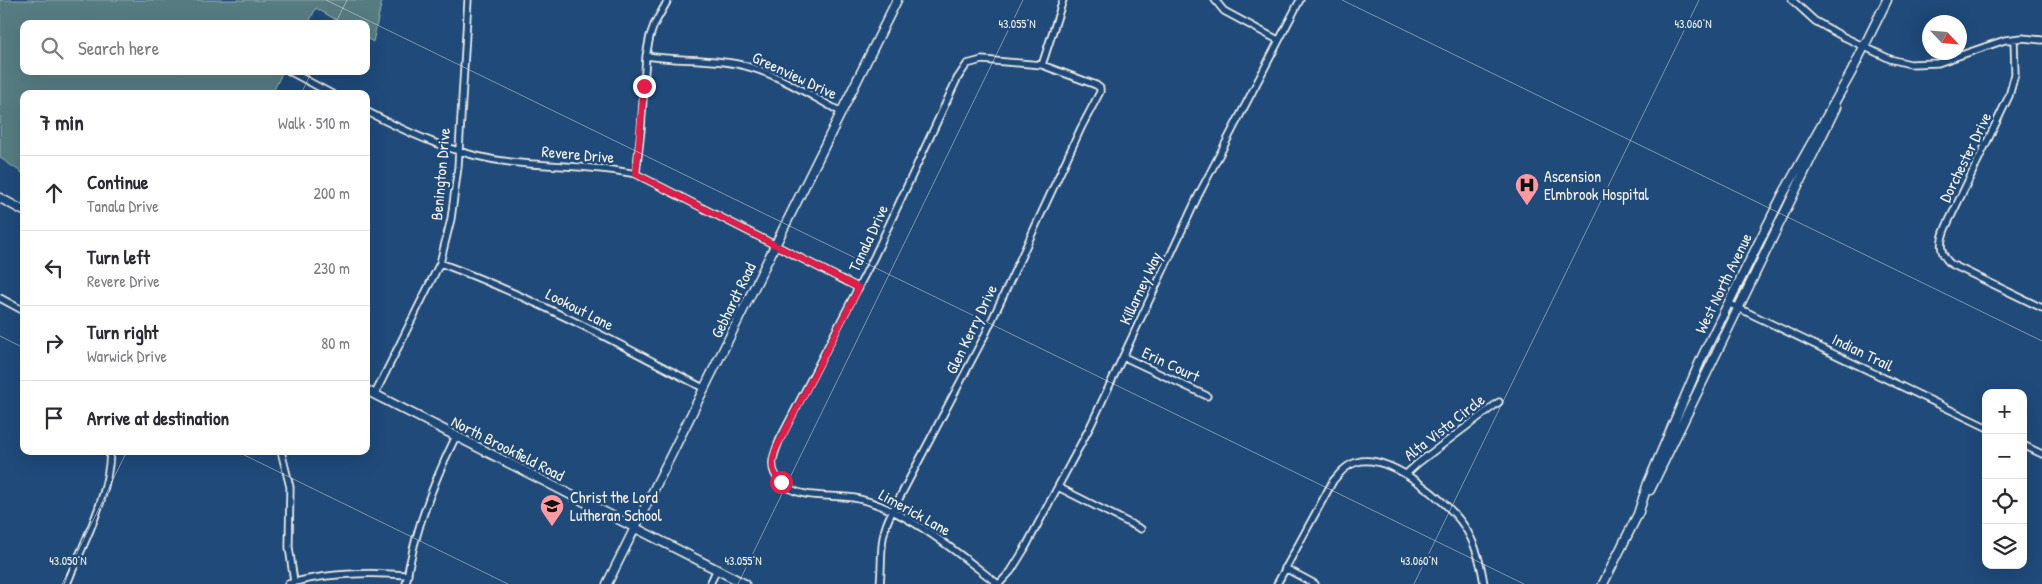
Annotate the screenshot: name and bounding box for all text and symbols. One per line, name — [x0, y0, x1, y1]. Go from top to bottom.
text: 43.055°N — [998, 15, 1036, 32]
text: 43.060°N — [1674, 15, 1712, 32]
north arrow — [1922, 15, 1967, 60]
search box — [20, 20, 370, 75]
icon: search — [38, 34, 66, 62]
text: Search here — [78, 35, 159, 61]
street label: Greenview Drive — [749, 46, 842, 105]
route end — [633, 75, 656, 98]
text: 7 min — [40, 108, 84, 137]
street label: Dorchester Drive — [1934, 108, 1997, 206]
text: Walk · 510 m — [278, 112, 350, 134]
street label: Benington Drive — [425, 126, 455, 221]
street label: Revere Drive — [541, 140, 616, 168]
place label: Ascension Elmbrook Hospital — [1544, 165, 1649, 205]
text: Continue — [87, 169, 148, 195]
hospital icon: Ascension Elmbrook Hospital — [1514, 172, 1540, 206]
icon: ahead — [40, 179, 68, 207]
text: 200 m — [314, 182, 350, 204]
text: Tanala Drive — [87, 195, 159, 217]
street label: Tanala Drive — [843, 200, 893, 275]
street label: West North Avenue — [1689, 229, 1757, 337]
text: Turn left — [87, 244, 150, 270]
street label: Killarney Way — [1113, 248, 1167, 328]
icon: left — [40, 254, 68, 282]
text: 230 m — [314, 257, 350, 279]
street label: Gebhardt Road — [705, 259, 761, 341]
text: Revere Drive — [87, 270, 160, 292]
street label: Glen Kerry Drive — [940, 280, 1002, 377]
street label: Lookout Lane — [542, 283, 618, 336]
text: Turn right — [87, 319, 158, 345]
street label: Indian Trail — [1829, 328, 1898, 377]
icon: right — [40, 329, 68, 357]
text: 80 m — [321, 332, 350, 354]
street label: Erin Court — [1139, 341, 1204, 387]
text: Warwick Drive — [87, 345, 167, 367]
street label: Alta Vista Circle — [1399, 388, 1490, 466]
map controls — [1982, 389, 2027, 569]
button: + — [1982, 389, 2027, 434]
icon: arrive — [40, 404, 68, 432]
text: Arrive at destination — [87, 405, 229, 431]
street label: North Brookfield Road — [448, 410, 568, 486]
button: − — [1982, 434, 2027, 479]
route start — [770, 471, 793, 494]
button: locate — [1982, 479, 2027, 524]
street label: Limerick Lane — [875, 483, 955, 541]
place label: Christ the Lord Lutheran School — [570, 486, 662, 526]
school or university icon: Christ the Lord Lutheran School — [539, 493, 565, 527]
button: layers — [1982, 524, 2027, 569]
text: 43.050°N — [49, 552, 87, 569]
text: 43.055°N — [724, 552, 762, 569]
text: 43.060°N — [1400, 552, 1438, 569]

